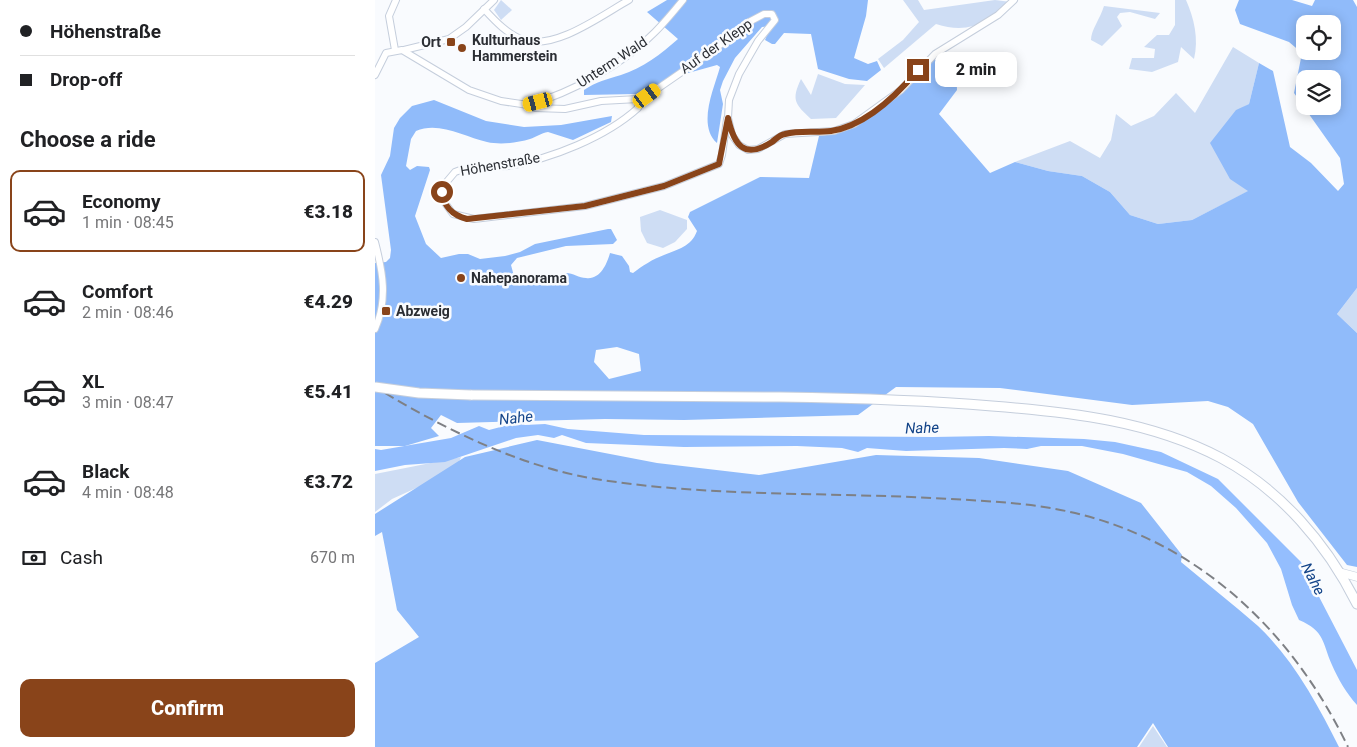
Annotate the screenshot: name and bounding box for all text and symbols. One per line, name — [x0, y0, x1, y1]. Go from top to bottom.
street label: Auf der Klepp — [677, 15, 755, 77]
map controls — [1296, 15, 1341, 115]
button: locate — [1296, 15, 1341, 60]
text: Höhenstraße — [50, 20, 161, 43]
place label: Kulturhaus Hammerstein — [472, 32, 558, 64]
street label: Unterm Wald — [574, 33, 650, 91]
place label: Ort — [421, 34, 441, 50]
marker: Ort — [445, 36, 457, 48]
marker: Kulturhaus Hammerstein — [456, 42, 468, 54]
callout: 2 min — [935, 52, 1018, 88]
route end — [907, 59, 929, 81]
text: 2 min — [956, 60, 996, 79]
text: Drop-off — [50, 68, 122, 91]
button: layers — [1296, 70, 1341, 115]
car — [630, 81, 663, 111]
car — [521, 91, 554, 113]
text: Choose a ride — [20, 127, 156, 152]
street label: Höhenstraße — [459, 149, 541, 179]
route start — [431, 181, 453, 203]
icon: car — [22, 189, 67, 234]
text: Economy — [82, 190, 161, 213]
text: €3.18 — [304, 200, 353, 223]
text: 1 min · 08:45 — [82, 213, 174, 232]
place label: Nahepanorama — [471, 270, 567, 286]
marker: Nahepanorama — [455, 272, 467, 284]
icon: car — [22, 279, 67, 324]
text: Comfort — [82, 280, 153, 303]
text: €4.29 — [304, 290, 353, 313]
text: 2 min · 08:46 — [82, 303, 174, 322]
place label: Abzweig — [396, 303, 450, 319]
marker: Abzweig — [380, 305, 392, 317]
icon: car — [22, 369, 67, 414]
text: XL — [82, 370, 104, 393]
text: €5.41 — [304, 380, 353, 403]
text: 3 min · 08:47 — [82, 393, 174, 412]
water label: Nahe — [498, 407, 534, 429]
water label: Nahe — [905, 418, 940, 438]
icon: car — [22, 459, 67, 504]
text: Black — [82, 460, 129, 483]
text: €3.72 — [304, 470, 353, 493]
text: 4 min · 08:48 — [82, 483, 174, 502]
icon: cash — [20, 544, 48, 572]
text: Cash — [60, 546, 103, 569]
text: 670 m — [310, 548, 355, 567]
water label: Nahe — [1297, 560, 1329, 598]
button: Confirm — [20, 679, 355, 737]

